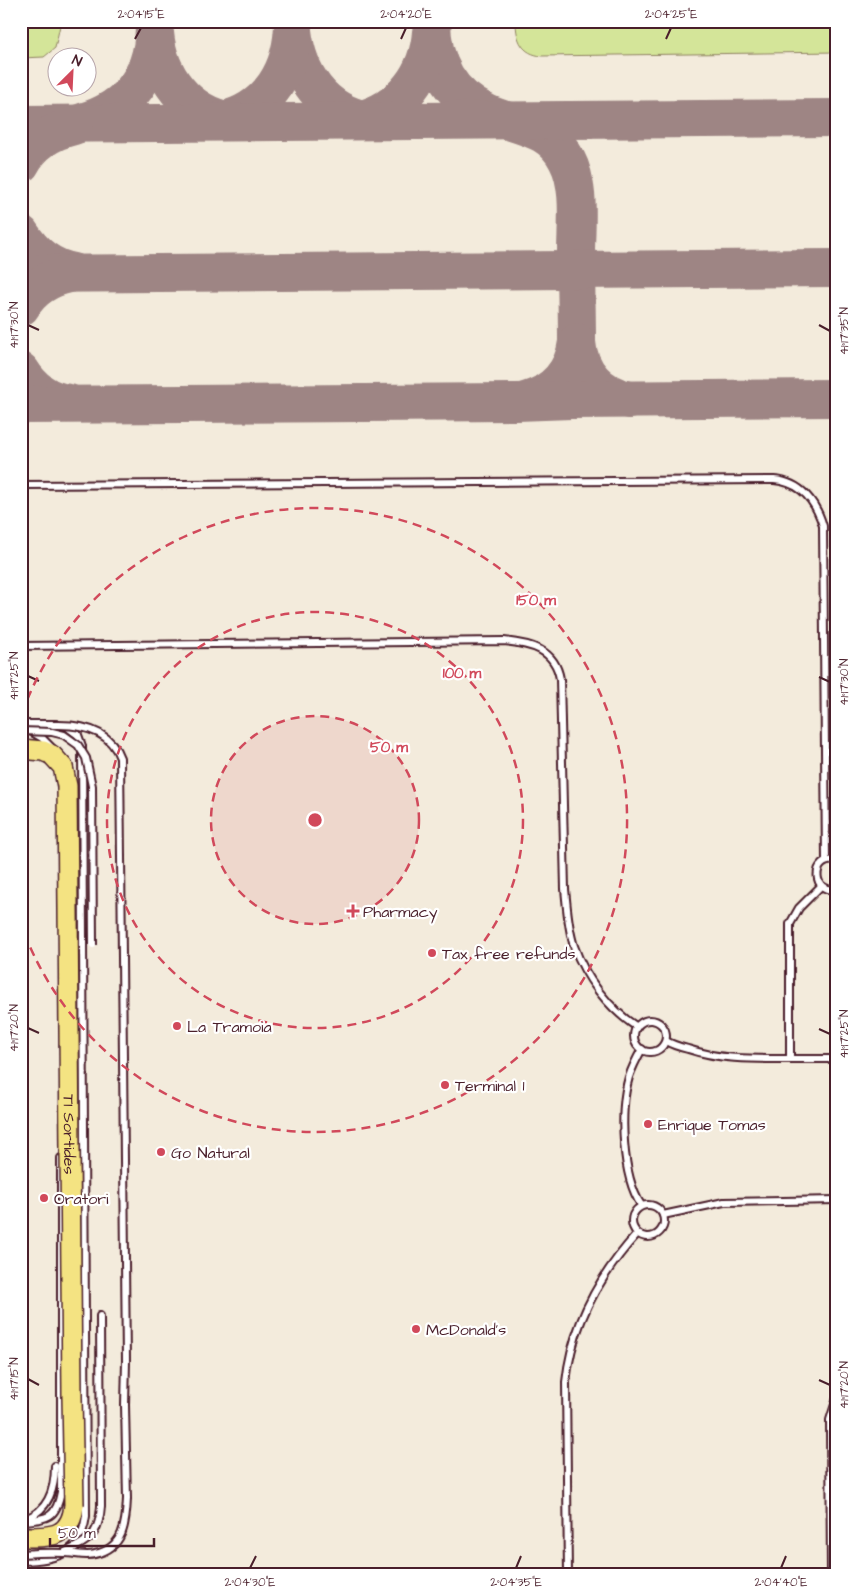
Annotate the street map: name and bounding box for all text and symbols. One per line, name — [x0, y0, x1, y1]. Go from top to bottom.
text: 2°04'15"E — [117, 6, 165, 23]
text: 2°04'20"E — [380, 6, 432, 23]
text: 2°04'25"E — [645, 6, 697, 23]
north arrow — [48, 48, 98, 98]
text: N — [69, 50, 85, 72]
text: 41°17'30"N — [6, 301, 23, 349]
text: 41°17'35"N — [836, 306, 853, 355]
text: 150 m — [516, 590, 556, 611]
text: 41°17'25"N — [6, 651, 23, 700]
text: 41°17'30"N — [836, 658, 853, 706]
text: 100 m — [443, 663, 482, 684]
text: 50 m — [370, 737, 408, 758]
centre of rings — [306, 811, 324, 829]
place label: Pharmacy — [363, 901, 438, 924]
marker: Pharmacy — [347, 905, 359, 917]
place label: Tax free refunds — [442, 943, 575, 965]
marker: Tax free refunds — [426, 947, 438, 959]
text: 41°17'20"N — [6, 1004, 23, 1052]
text: 41°17'25"N — [836, 1009, 853, 1058]
place label: La Tramoia — [187, 1016, 272, 1038]
marker: La Tramoia — [171, 1020, 183, 1032]
place label: Terminal 1 — [455, 1075, 524, 1097]
marker: Terminal 1 — [439, 1079, 451, 1091]
street label: T1 Sortides — [58, 1094, 80, 1175]
place label: Enrique Tomas — [658, 1114, 766, 1136]
marker: Enrique Tomas — [642, 1118, 654, 1130]
place label: Go Natural — [171, 1142, 250, 1164]
marker: Go Natural — [155, 1146, 167, 1158]
place label: Oratori — [54, 1188, 109, 1210]
marker: Oratori — [38, 1192, 50, 1204]
place label: McDonald's — [426, 1319, 506, 1341]
marker: McDonald's — [410, 1323, 422, 1335]
text: 41°17'15"N — [6, 1357, 23, 1401]
text: 41°17'20"N — [836, 1361, 853, 1409]
scale bar — [50, 1515, 154, 1547]
text: 50 m — [58, 1523, 96, 1544]
text: 2°04'30"E — [225, 1574, 275, 1591]
text: 2°04'35"E — [490, 1574, 542, 1591]
text: 2°04'40"E — [755, 1574, 807, 1591]

